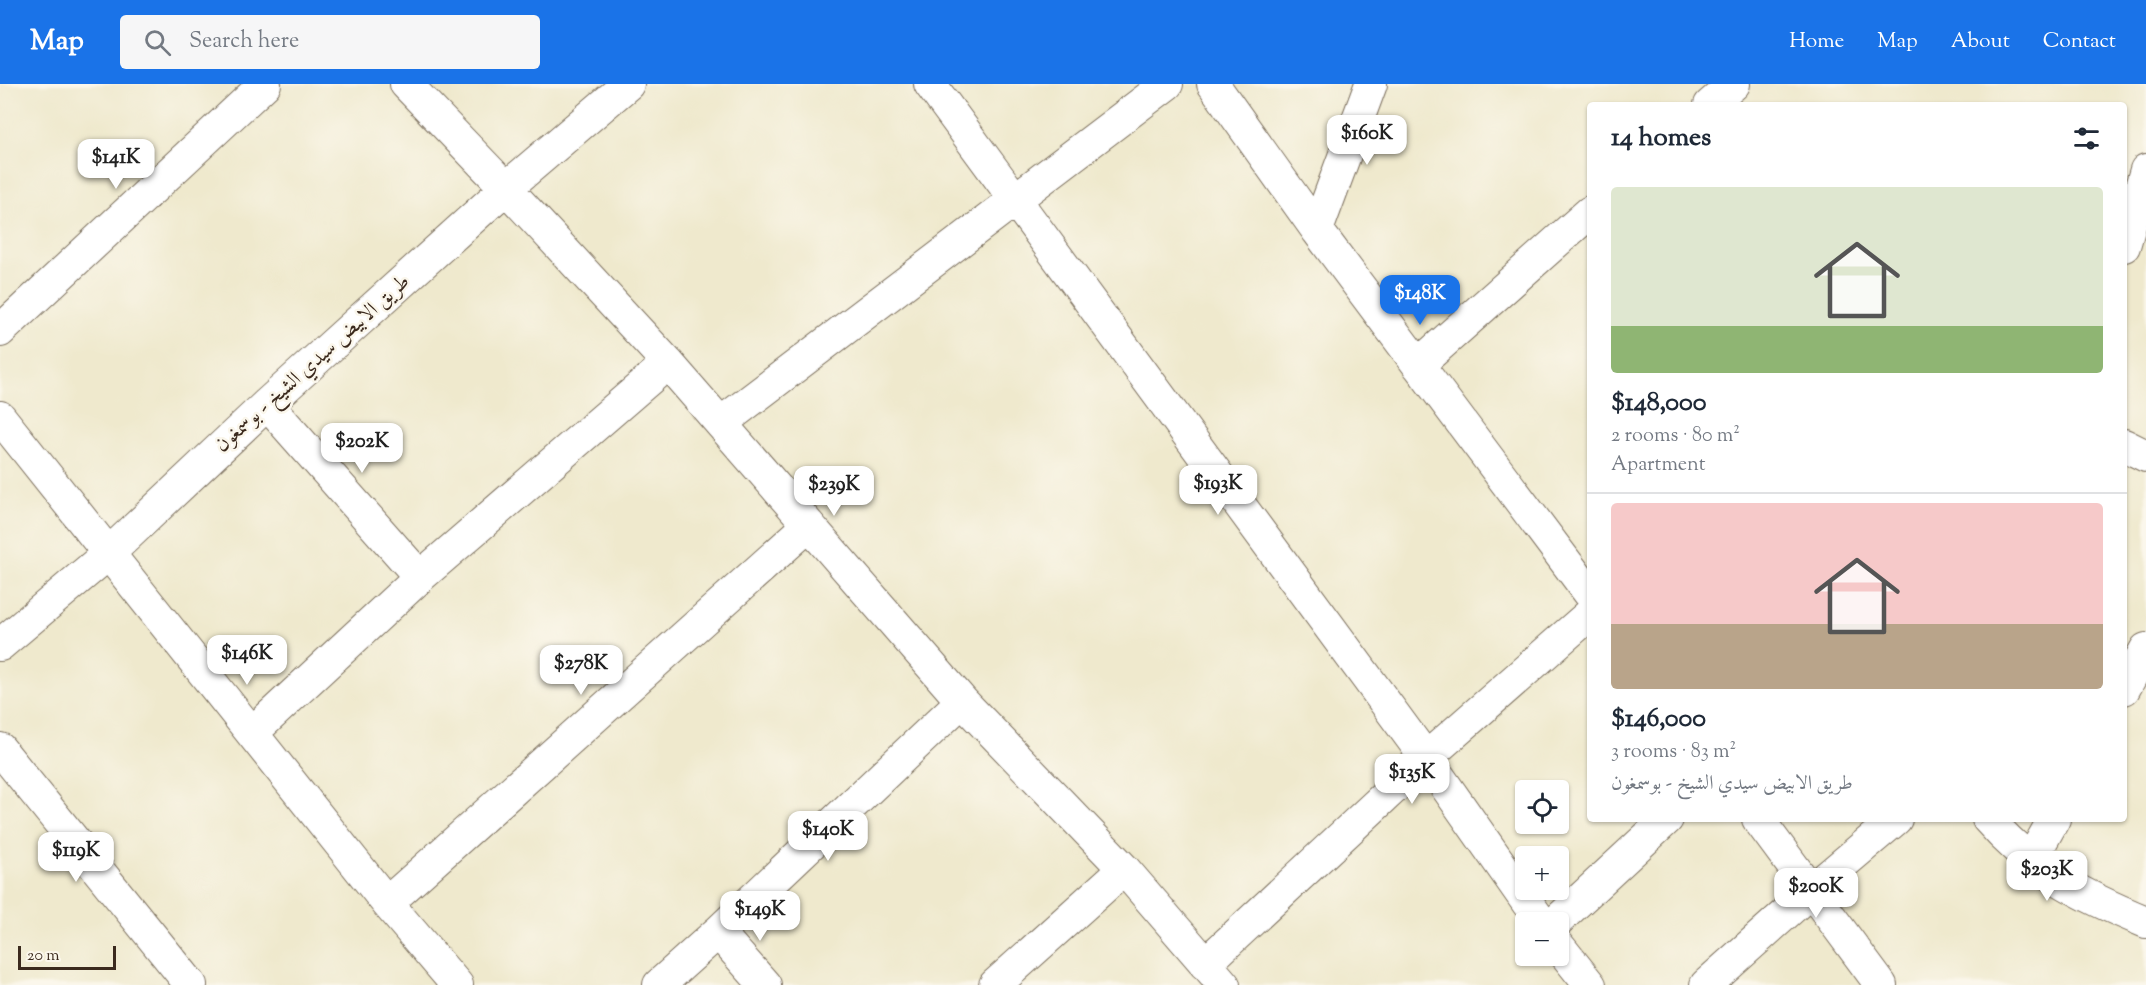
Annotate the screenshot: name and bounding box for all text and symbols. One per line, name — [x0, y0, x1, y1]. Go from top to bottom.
search box — [120, 15, 540, 69]
text: Map — [30, 22, 84, 62]
icon: search — [141, 26, 174, 59]
text: Search here — [189, 26, 299, 58]
text: Home — [1789, 27, 1844, 57]
text: Map — [1877, 27, 1918, 57]
text: About — [1951, 27, 2010, 57]
text: Contact — [2043, 27, 2116, 57]
pin: $160K — [1325, 115, 1409, 166]
text: $160K — [1341, 120, 1393, 149]
text: 14 homes — [1611, 120, 1711, 157]
icon: filters — [2070, 122, 2103, 155]
pin: $141K — [74, 139, 158, 190]
text: $141K — [92, 144, 140, 173]
icon: home — [1803, 226, 1911, 334]
street label: طريق الابيض سيدي الشيخ - بوسمغون — [209, 268, 419, 462]
pin: $148K — [1378, 275, 1462, 326]
text: $148K — [1394, 280, 1446, 309]
text: $148,000 — [1611, 385, 1707, 422]
text: 2 rooms · 80 m² — [1611, 422, 1740, 451]
pin: $202K — [320, 423, 404, 474]
text: $202K — [335, 428, 389, 457]
text: Apartment — [1611, 451, 1706, 480]
pin: $193K — [1176, 465, 1260, 516]
pin: $239K — [792, 466, 876, 517]
text: $193K — [1193, 470, 1243, 499]
text: $239K — [808, 471, 860, 500]
icon: home — [1803, 542, 1911, 650]
pin: $146K — [205, 635, 289, 686]
text: $146K — [221, 640, 273, 669]
pin: $278K — [539, 645, 623, 696]
text: $278K — [554, 650, 608, 679]
text: $146,000 — [1611, 701, 1706, 738]
text: 3 rooms · 83 m² — [1611, 738, 1736, 767]
pin: $135K — [1370, 754, 1454, 805]
text: $135K — [1389, 759, 1435, 788]
text: طريق الابيض سيدي الشيخ - بوسمغون — [1611, 770, 1853, 799]
map controls — [1515, 780, 1569, 966]
button: locate — [1515, 780, 1569, 834]
pin: $140K — [786, 811, 870, 862]
text: $140K — [802, 816, 854, 845]
pin: $119K — [34, 832, 118, 883]
text: $119K — [52, 837, 100, 866]
button: + — [1515, 846, 1569, 900]
pin: $203K — [2005, 851, 2089, 902]
text: $203K — [2020, 856, 2074, 885]
pin: $200K — [1774, 868, 1858, 919]
text: $200K — [1788, 873, 1844, 902]
pin: $149K — [718, 891, 802, 942]
text: $149K — [734, 896, 786, 925]
button: − — [1515, 912, 1569, 966]
scale bar — [18, 943, 116, 970]
text: 20 m — [27, 945, 60, 968]

